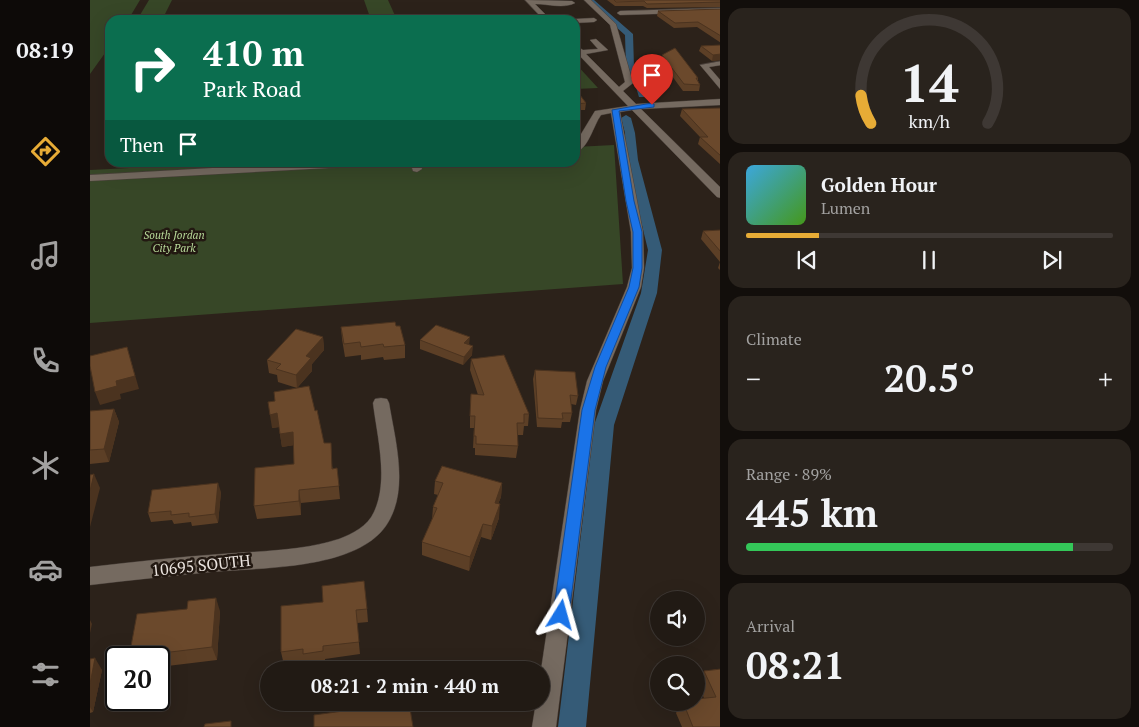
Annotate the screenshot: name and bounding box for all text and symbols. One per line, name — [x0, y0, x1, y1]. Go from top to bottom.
text: 410 m — [203, 30, 304, 76]
text: 08:19 — [16, 35, 74, 64]
icon: right — [120, 35, 185, 100]
text: 14 — [900, 48, 959, 117]
pin — [631, 54, 673, 105]
icon: arrive — [638, 61, 666, 89]
text: Park Road — [203, 74, 301, 103]
text: km/h — [909, 109, 951, 133]
icon: arrive — [174, 130, 202, 158]
text: Then — [120, 132, 164, 157]
icon: directions — [28, 134, 63, 169]
text: Golden Hour — [821, 172, 937, 197]
text: Lumen — [821, 197, 870, 219]
park label: South Jordan City Park — [143, 228, 205, 255]
icon: music — [28, 238, 63, 273]
icon: previous — [793, 246, 821, 274]
icon: pause — [915, 246, 943, 274]
icon: next — [1038, 246, 1066, 274]
text: Climate — [746, 328, 802, 350]
icon: phone — [28, 343, 63, 378]
text: 20.5° — [884, 353, 975, 403]
text: − — [746, 360, 761, 397]
text: + — [1098, 360, 1113, 397]
icon: climate — [28, 448, 63, 483]
text: Range · 89% — [746, 463, 832, 485]
text: 445 km — [746, 488, 878, 538]
street label: 10695 SOUTH — [150, 549, 252, 581]
icon: car — [28, 552, 63, 587]
position arrow — [534, 588, 586, 640]
map controls — [650, 591, 705, 711]
button: sound — [650, 591, 705, 646]
text: Arrival — [746, 615, 795, 637]
text: 08:21 — [746, 640, 845, 690]
speed limit sign: 20 — [105, 646, 170, 711]
button: search — [650, 656, 705, 711]
icon: filters — [28, 657, 63, 692]
text: 08:21 · 2 min · 440 m — [311, 673, 499, 698]

